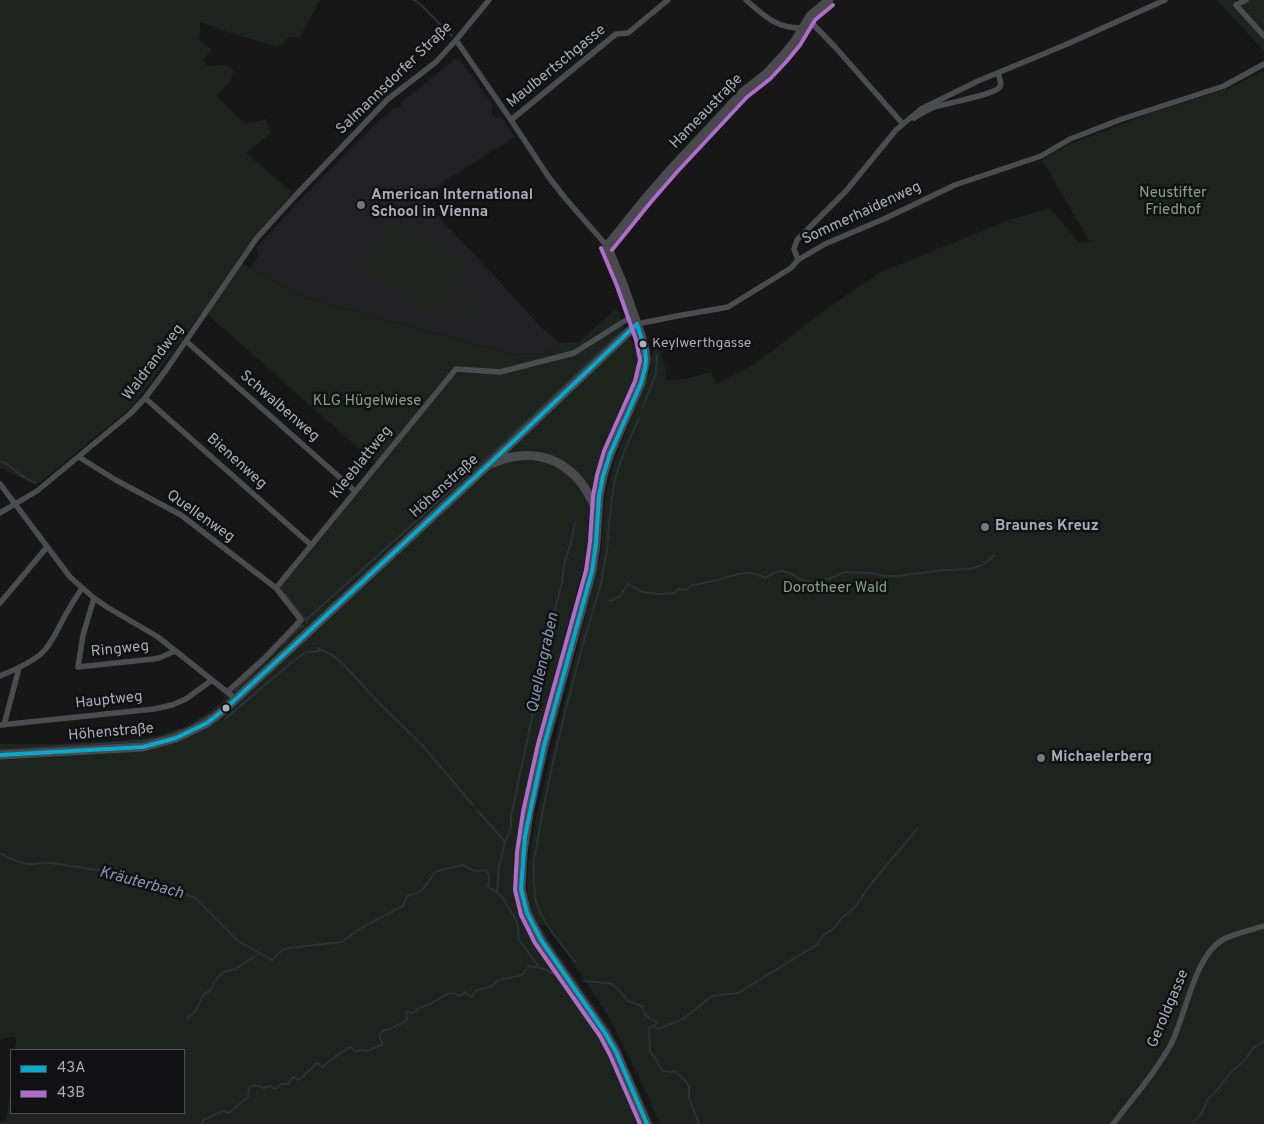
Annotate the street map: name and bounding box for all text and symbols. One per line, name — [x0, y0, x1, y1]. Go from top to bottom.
street label: Salmannsdorfer Straße — [333, 19, 457, 139]
street label: Maulbertschgasse — [504, 22, 610, 112]
street label: Hameaustraße — [667, 71, 747, 153]
street label: Sommerhaidenweg — [800, 179, 924, 249]
park label: Neustifter Friedhof — [1139, 185, 1207, 220]
place label: American International School in Vienna — [371, 187, 533, 222]
marker: American International School in Vienna — [355, 199, 367, 211]
street label: Waldrandweg — [120, 321, 188, 405]
place label: Keylwerthgasse — [652, 336, 751, 352]
marker: Keylwerthgasse — [638, 339, 648, 349]
street label: Schwalbenweg — [236, 368, 322, 446]
park label: KLG Hügelwiese — [313, 393, 421, 411]
street label: Kleeblattweg — [327, 423, 397, 503]
street label: Bienenweg — [202, 430, 270, 494]
street label: Höhenstraße — [407, 452, 483, 522]
street label: Quellenweg — [162, 487, 238, 547]
place label: Braunes Kreuz — [995, 518, 1099, 536]
marker: Braunes Kreuz — [979, 521, 991, 533]
park label: Dorotheer Wald — [783, 580, 887, 598]
water label: Quellengraben — [524, 611, 564, 715]
street label: Ringweg — [90, 638, 150, 662]
street label: Hauptweg — [74, 689, 144, 713]
unlabelled marker — [221, 703, 231, 713]
street label: Höhenstraße — [67, 720, 155, 746]
place label: Michaelerberg — [1051, 749, 1152, 767]
marker: Michaelerberg — [1035, 752, 1047, 764]
water label: Kräuterbach — [97, 864, 185, 904]
street label: Geroldgasse — [1144, 967, 1194, 1051]
legend — [10, 1049, 185, 1114]
text: 43A — [57, 1059, 85, 1078]
text: 43B — [57, 1084, 85, 1103]

